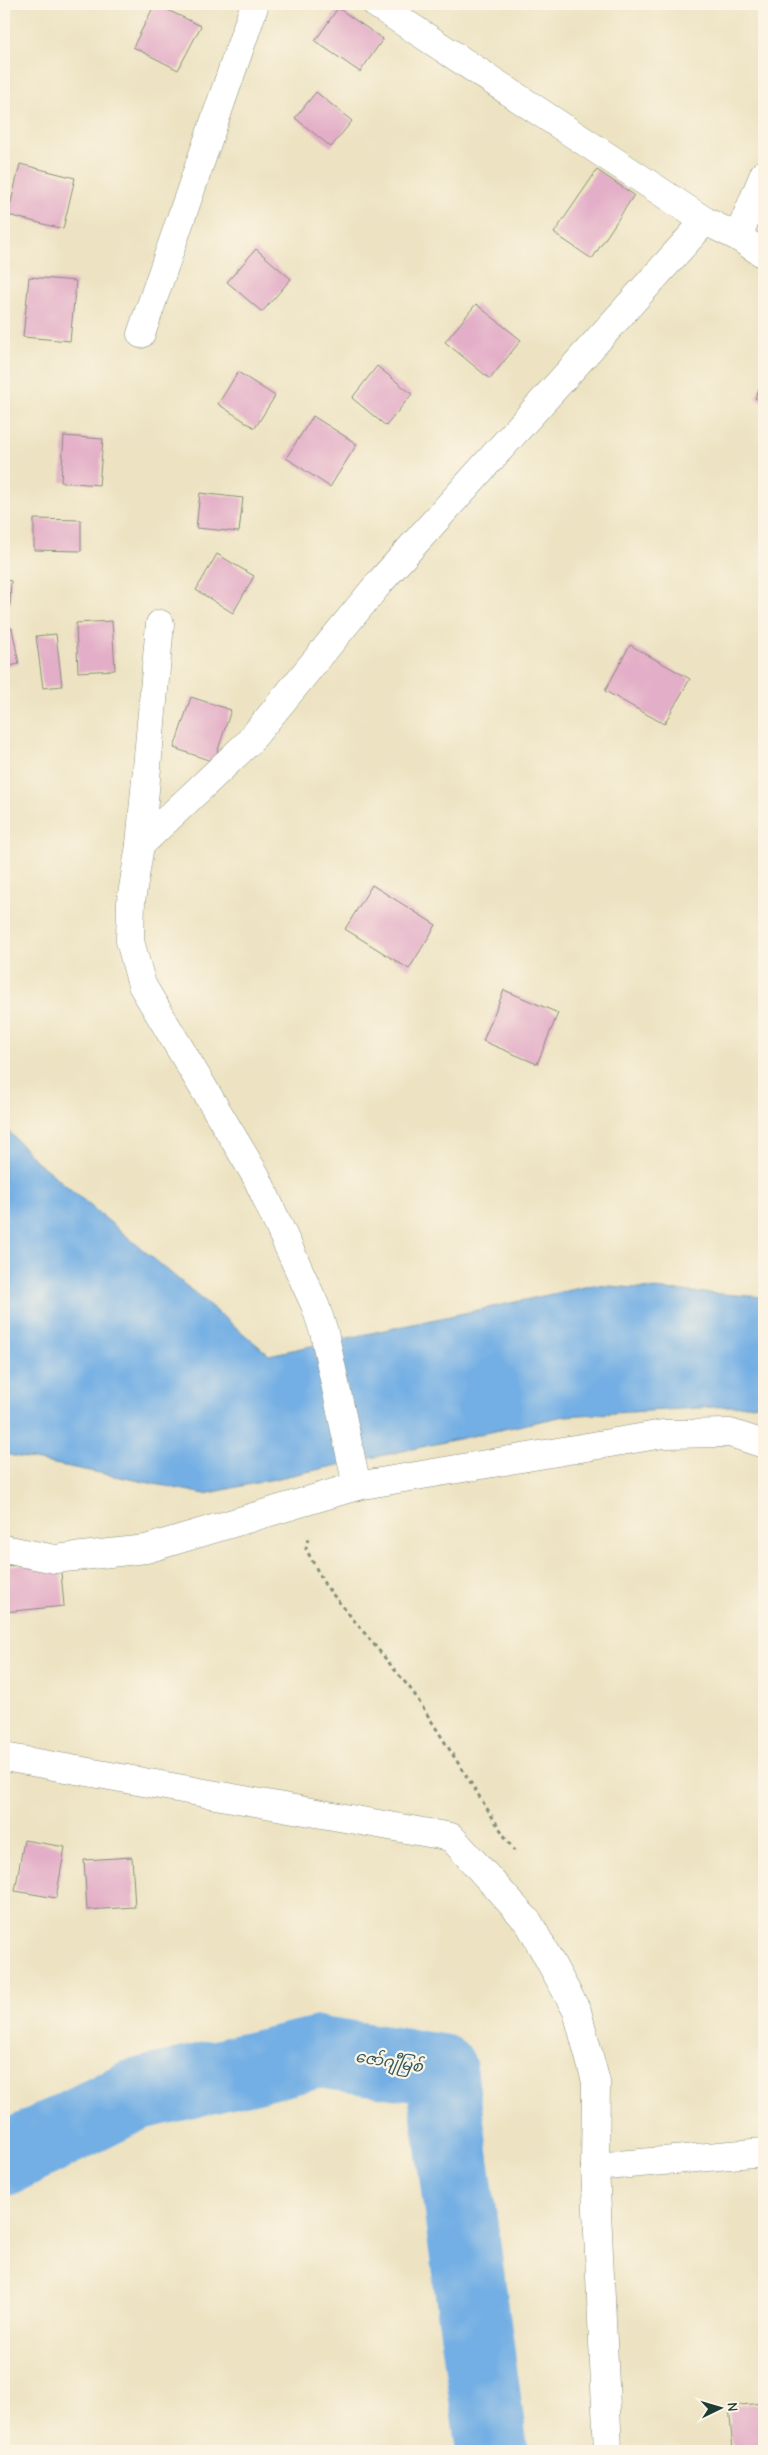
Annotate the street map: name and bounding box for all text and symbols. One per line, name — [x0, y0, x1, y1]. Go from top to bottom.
water label: ဇော်ဂျီမြစ် — [353, 2045, 426, 2080]
north arrow — [696, 2382, 746, 2432]
text: N — [724, 2402, 741, 2412]

